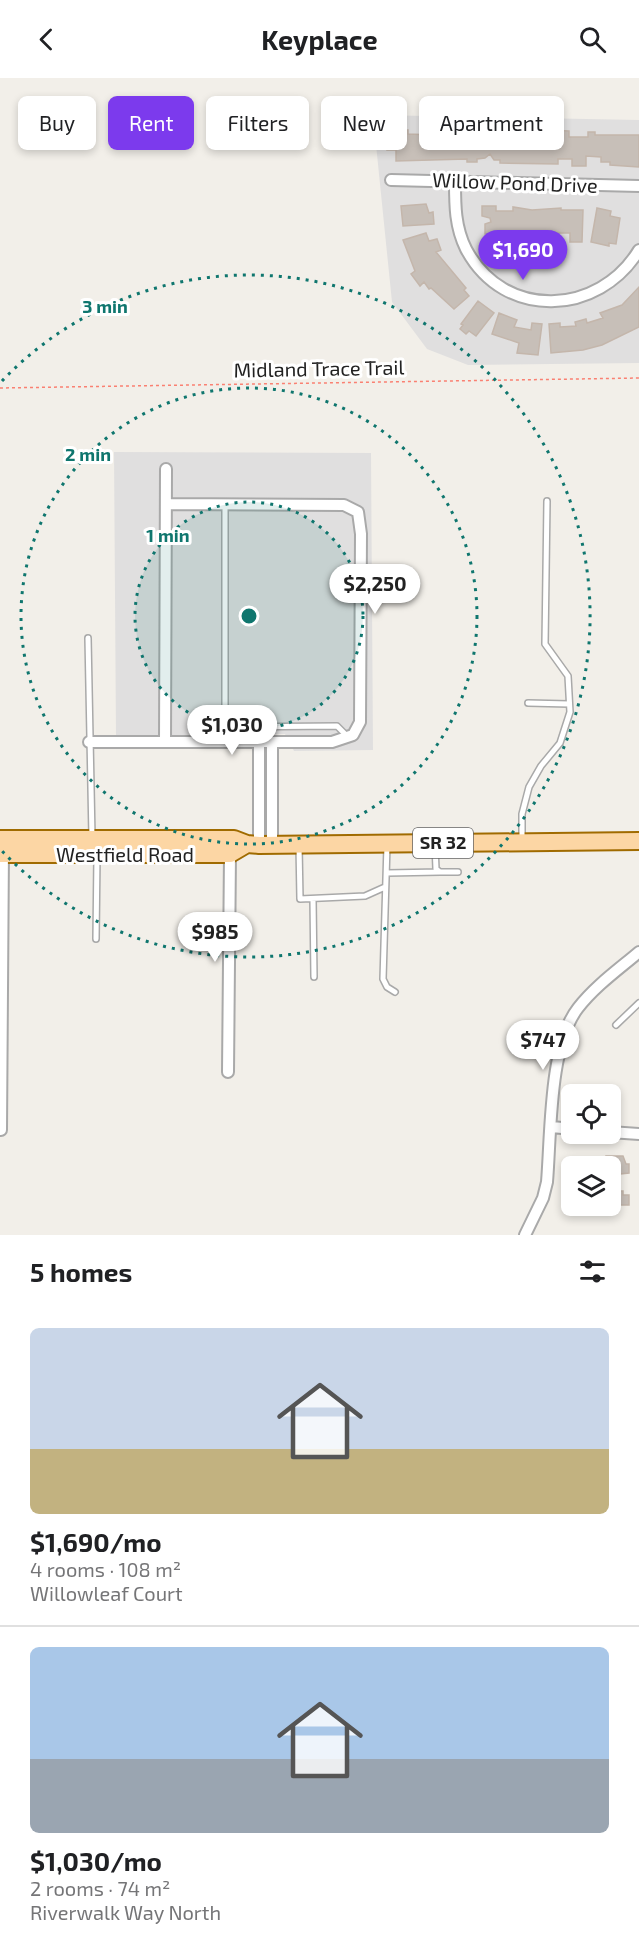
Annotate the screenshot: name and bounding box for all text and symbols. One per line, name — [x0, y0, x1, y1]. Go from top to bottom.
icon: back — [30, 23, 63, 56]
text: Keyplace — [261, 23, 378, 55]
icon: search — [576, 23, 609, 56]
chip: Buy — [18, 96, 96, 150]
chip: Rent — [108, 96, 194, 150]
chip: Filters — [206, 96, 309, 150]
chip: New — [321, 96, 407, 150]
chip: Apartment — [419, 96, 564, 150]
street label: Willow Pond Drive — [432, 167, 598, 197]
pin: $1,690 — [474, 230, 572, 281]
text: $1,690 — [492, 237, 554, 261]
text: 3 min — [82, 295, 128, 317]
street label: Midland Trace Trail — [233, 355, 405, 381]
text: 2 min — [65, 443, 111, 465]
text: 1 min — [146, 524, 190, 546]
pin: $2,250 — [326, 564, 424, 615]
text: $2,250 — [343, 571, 407, 595]
centre of rings — [239, 606, 259, 626]
pin: $1,030 — [183, 705, 281, 756]
text: $1,030 — [201, 712, 263, 736]
road number: SR 32 — [413, 828, 473, 858]
street label: Westfield Road — [56, 842, 194, 866]
pin: $985 — [179, 912, 251, 963]
text: $985 — [192, 919, 238, 943]
pin: $747 — [507, 1020, 579, 1071]
text: $747 — [520, 1027, 566, 1051]
map controls — [561, 1084, 621, 1216]
button: locate — [561, 1084, 621, 1144]
button: layers — [561, 1156, 621, 1216]
icon: filters — [576, 1255, 609, 1288]
text: 5 homes — [30, 1256, 132, 1287]
icon: home — [266, 1367, 374, 1475]
text: $1,690/mo — [30, 1526, 161, 1557]
text: 4 rooms · 108 m² — [30, 1557, 181, 1581]
text: Willowleaf Court — [30, 1581, 183, 1605]
icon: home — [266, 1686, 374, 1794]
text: $1,030/mo — [30, 1845, 162, 1876]
text: 2 rooms · 74 m² — [30, 1876, 170, 1900]
text: Riverwalk Way North — [30, 1900, 221, 1924]

